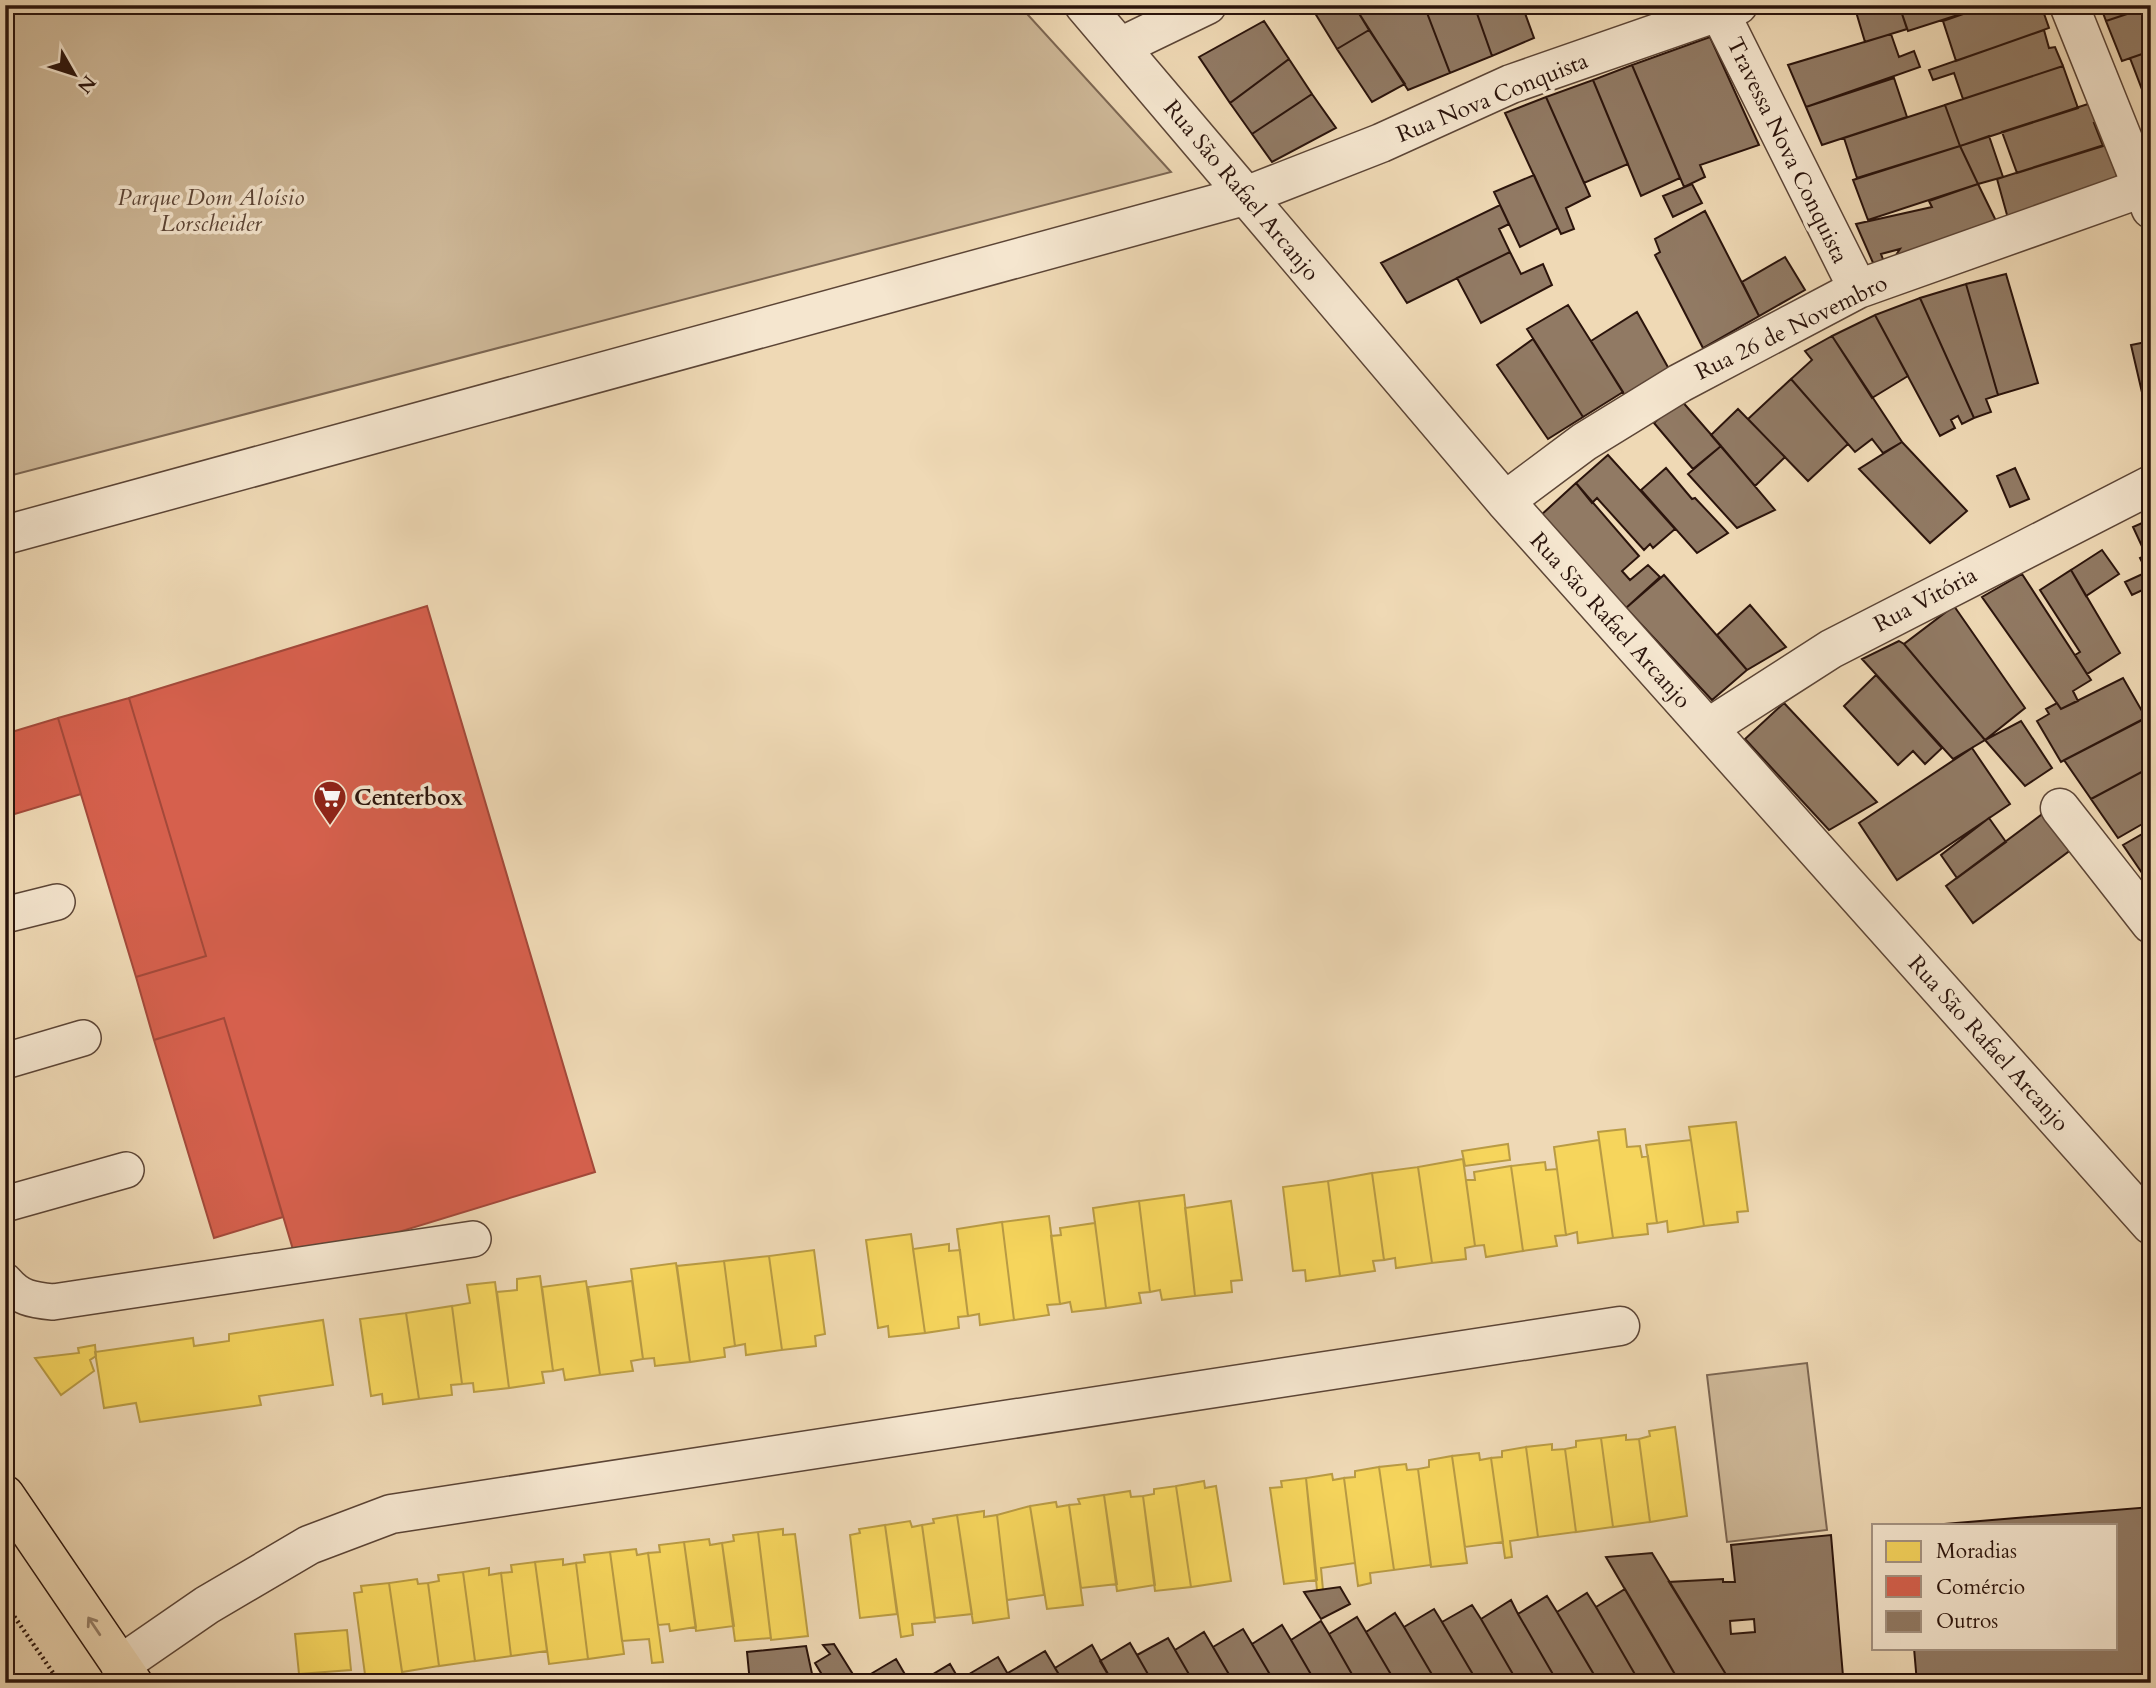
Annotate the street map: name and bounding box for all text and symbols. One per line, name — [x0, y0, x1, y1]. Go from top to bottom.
street label: Travessa Nova Conquista — [1719, 32, 1856, 269]
north arrow — [38, 38, 108, 108]
street label: Rua Nova Conquista — [1392, 45, 1593, 150]
text: N — [71, 69, 102, 99]
street label: Rua São Rafael Arcanjo — [1157, 93, 1327, 287]
park label: Parque Dom Aloísio Lorscheider — [118, 182, 305, 239]
street label: Rua 26 de Novembro — [1690, 267, 1892, 387]
street label: Rua São Rafael Arcanjo — [1523, 526, 1698, 715]
street label: Rua Vitória — [1868, 559, 1982, 640]
supermarket icon: Centerbox — [311, 778, 349, 827]
place label: Centerbox — [354, 782, 463, 813]
street label: Rua São Rafael Arcanjo — [1901, 949, 2076, 1138]
legend — [1872, 1524, 2118, 1650]
text: Moradias — [1936, 1537, 2017, 1566]
text: Comércio — [1936, 1573, 2025, 1602]
text: Outros — [1936, 1607, 1998, 1636]
one-way arrow — [87, 1617, 101, 1637]

